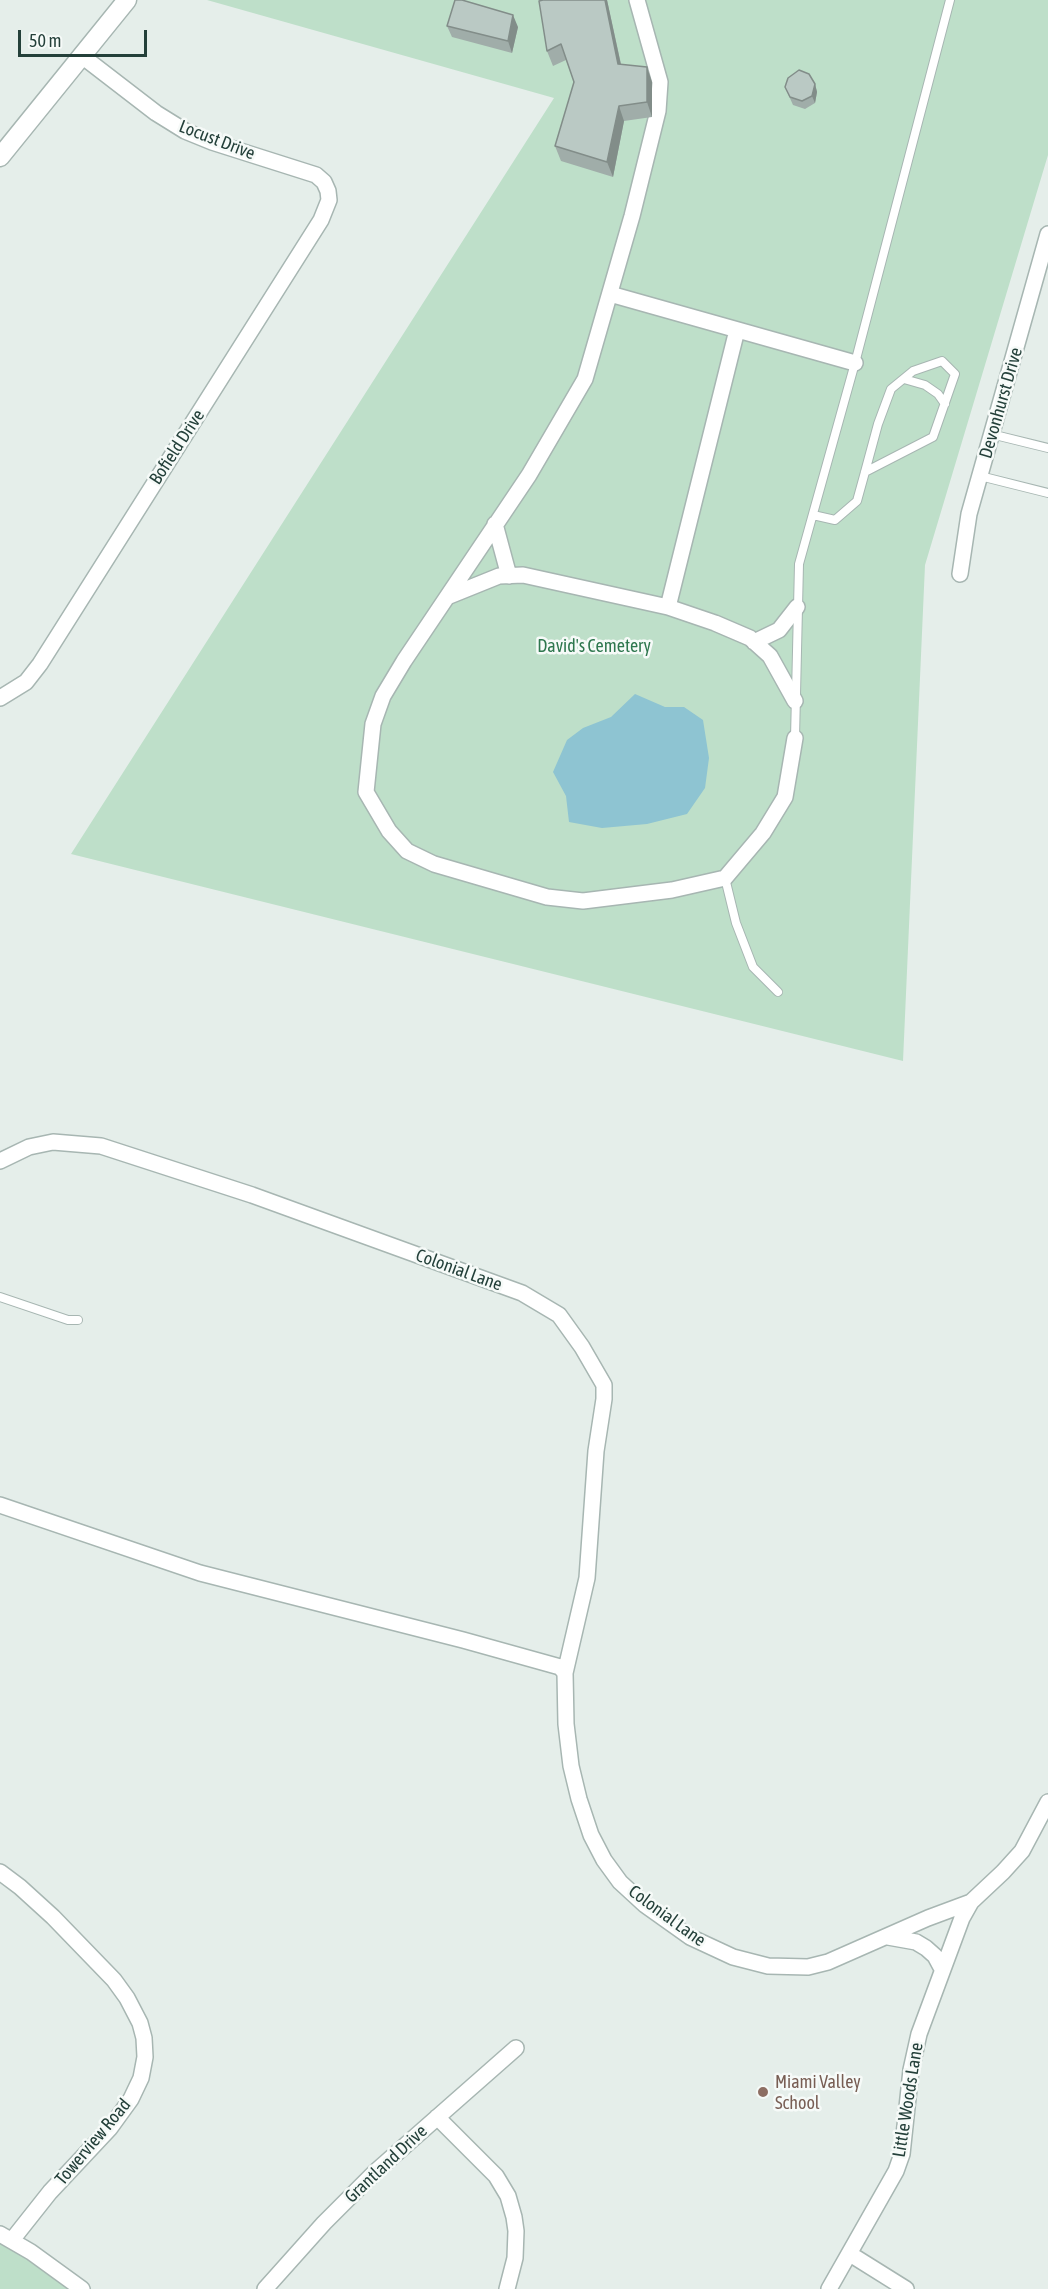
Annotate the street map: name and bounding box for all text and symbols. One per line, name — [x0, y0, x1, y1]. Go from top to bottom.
scale bar — [21, 18, 150, 56]
text: 50 m — [29, 30, 61, 51]
street label: Locust Drive — [176, 116, 258, 164]
street label: Devonhurst Drive — [975, 345, 1027, 461]
street label: Bofield Drive — [145, 406, 209, 488]
park label: David's Cemetery — [537, 635, 651, 657]
street label: Colonial Lane — [413, 1244, 505, 1296]
street label: Colonial Lane — [624, 1881, 710, 1951]
street label: Little Woods Lane — [888, 2041, 928, 2159]
place label: Miami Valley School — [775, 2071, 861, 2114]
marker: Miami Valley School — [756, 2085, 770, 2099]
street label: Towerview Road — [51, 2094, 135, 2190]
street label: Grantland Drive — [340, 2120, 432, 2208]

